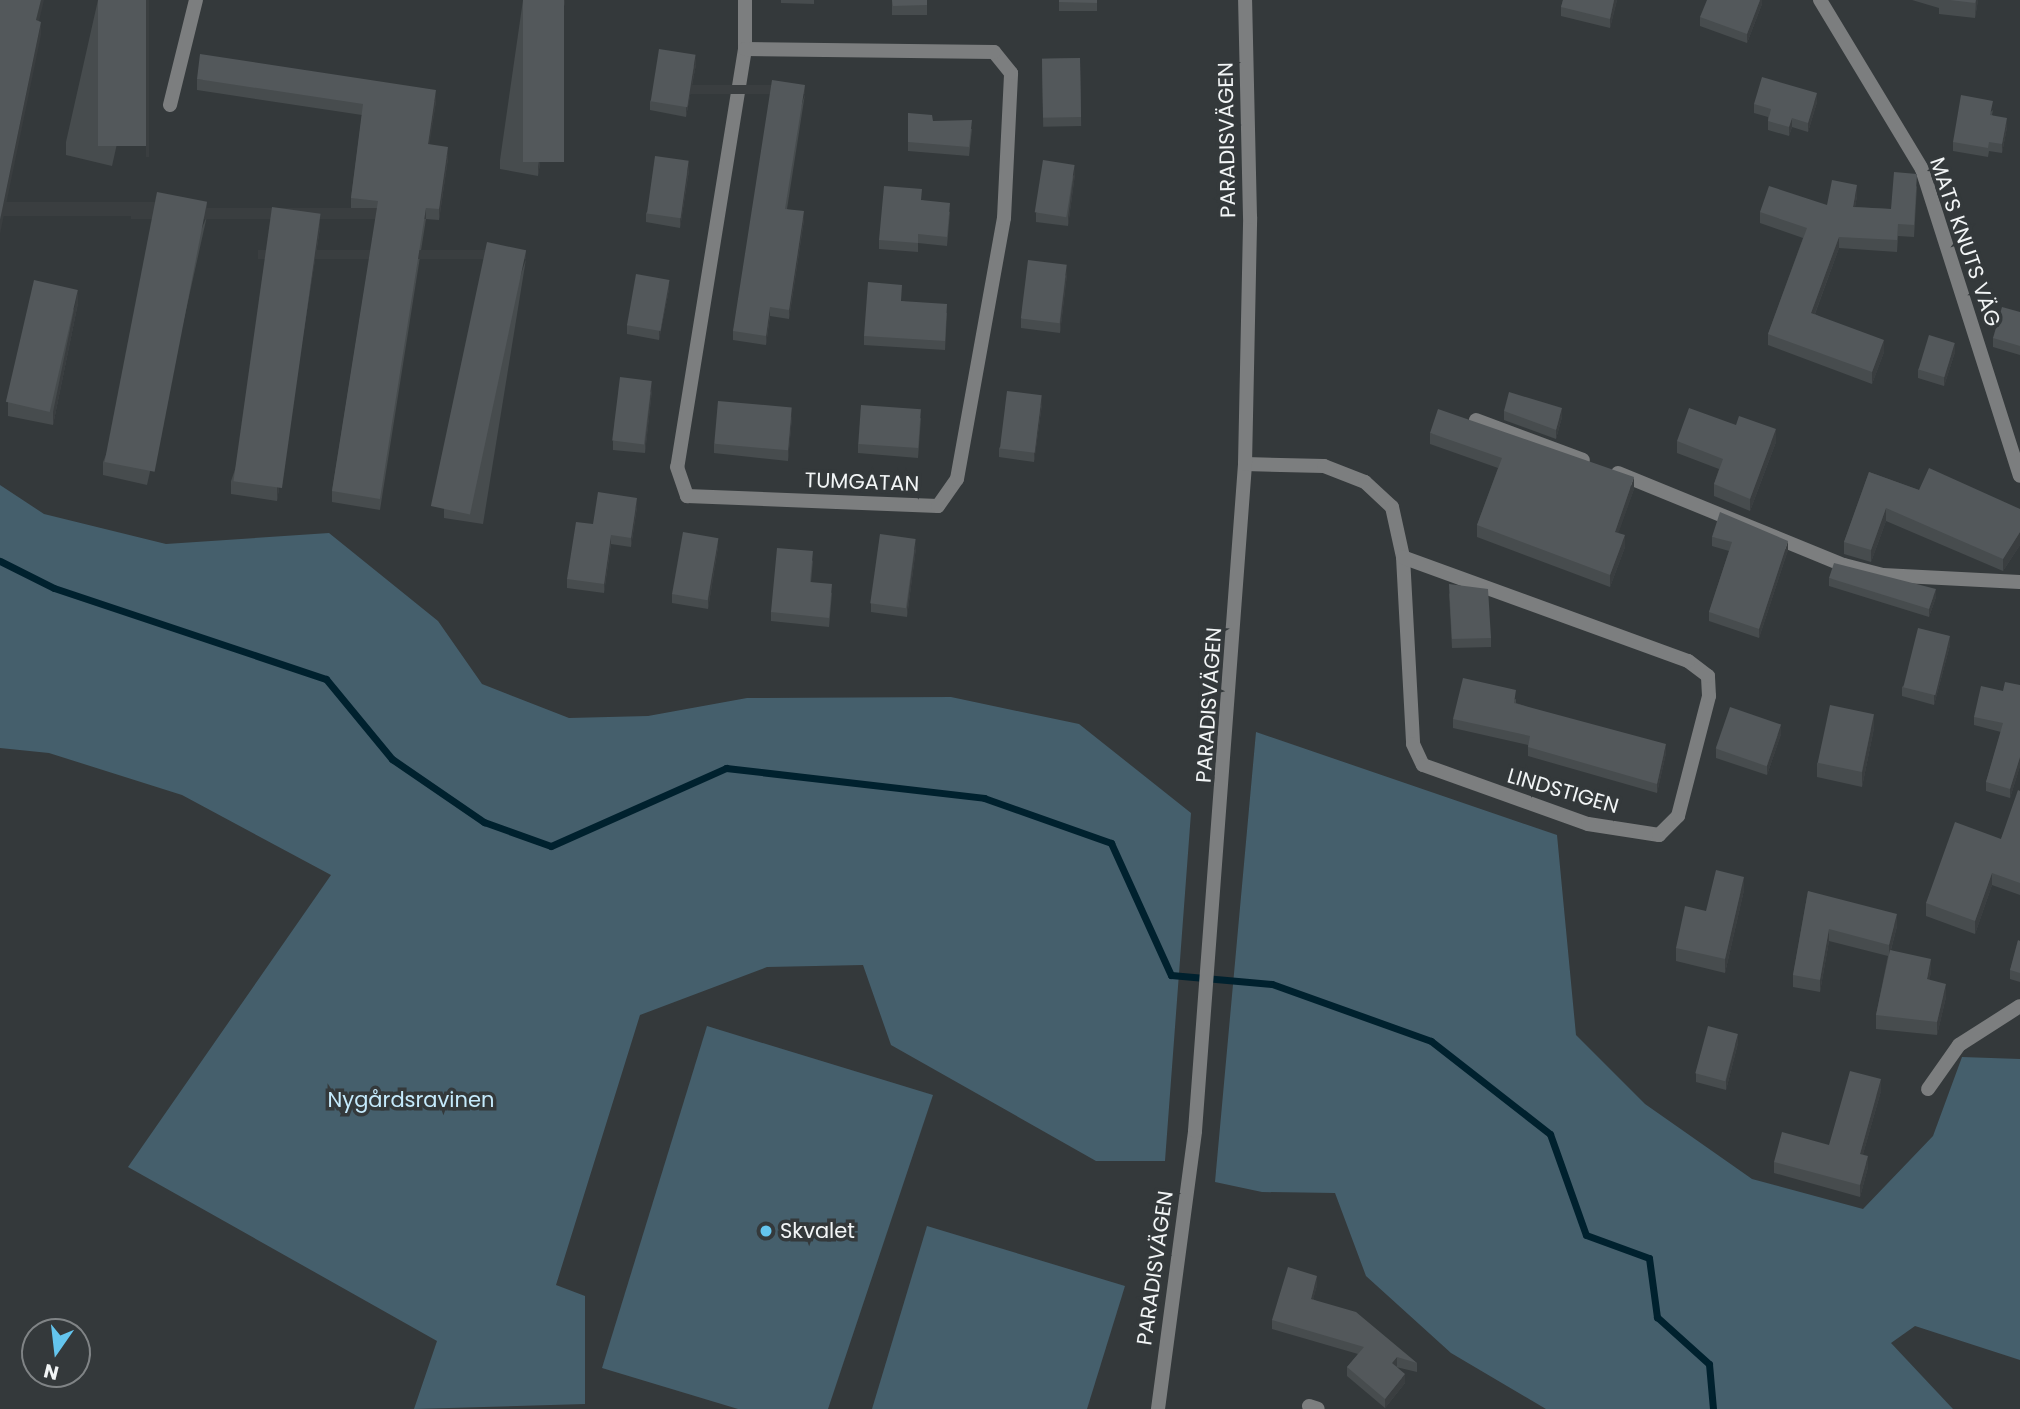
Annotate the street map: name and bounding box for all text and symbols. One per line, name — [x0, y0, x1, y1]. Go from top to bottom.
street label: PARADISVÄGEN — [1213, 62, 1241, 218]
street label: MATS KNUTS VÄG — [1924, 154, 2006, 330]
street label: TUMGATAN — [804, 467, 920, 497]
street label: PARADISVÄGEN — [1191, 626, 1227, 784]
street label: LINDSTIGEN — [1504, 763, 1622, 819]
park label: Nygårdsravinen — [328, 1087, 494, 1113]
street label: PARADISVÄGEN — [1132, 1189, 1178, 1347]
place label: Skvalet — [780, 1218, 855, 1244]
marker: Skvalet — [758, 1223, 774, 1239]
north arrow — [21, 1318, 91, 1388]
text: N — [41, 1357, 61, 1387]

